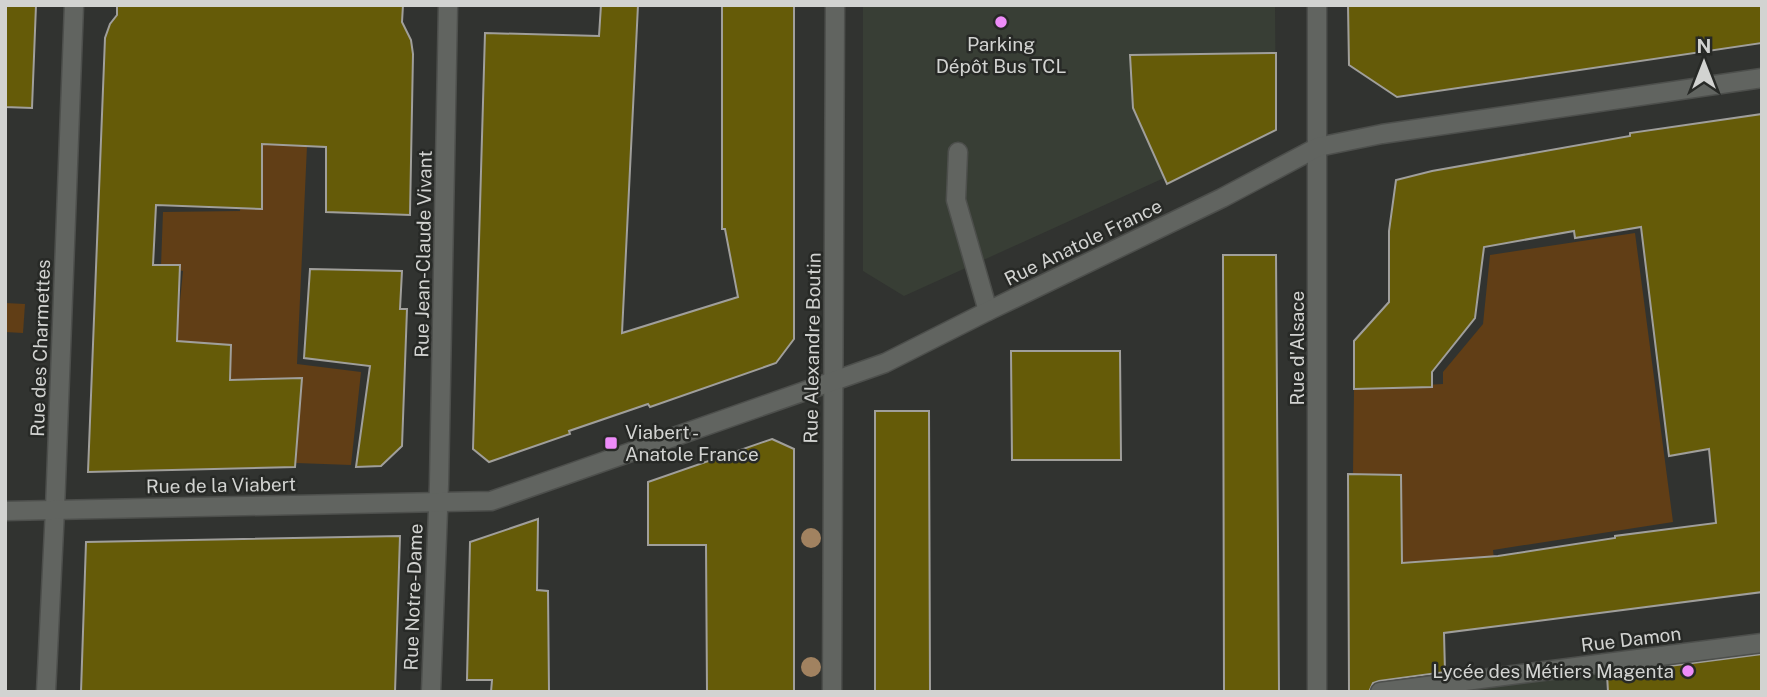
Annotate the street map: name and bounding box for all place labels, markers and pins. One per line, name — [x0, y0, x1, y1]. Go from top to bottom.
marker: Parking Dépôt Bus TCL — [993, 14, 1009, 30]
place label: Parking Dépôt Bus TCL — [936, 33, 1066, 77]
place label: Viabert - Anatole France — [625, 421, 759, 465]
marker: Viabert - Anatole France — [603, 435, 619, 451]
place label: Lycée des Métiers Magenta — [1432, 660, 1674, 682]
marker: Lycée des Métiers Magenta — [1680, 663, 1696, 679]

